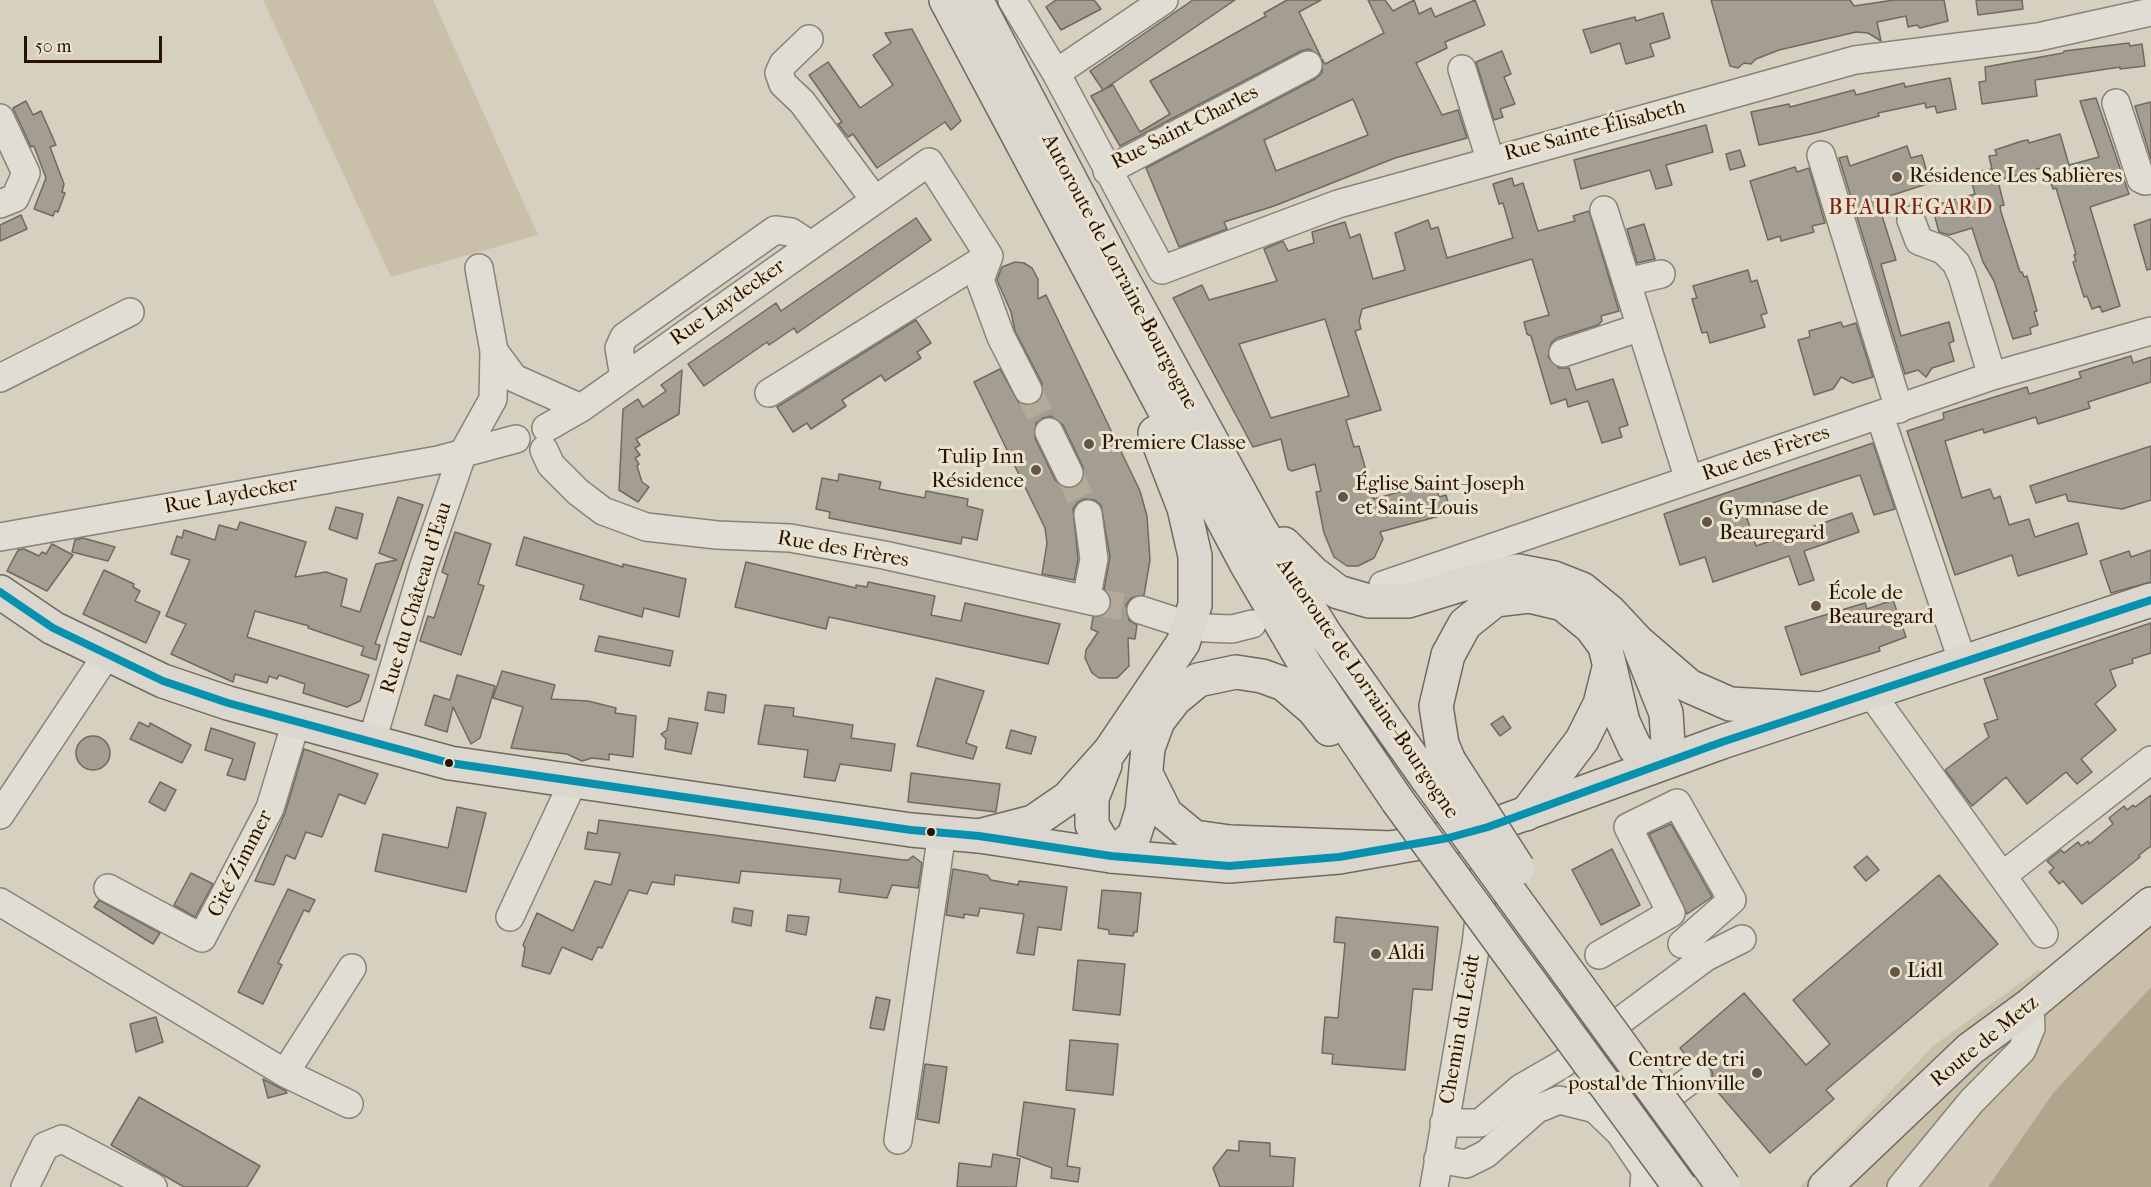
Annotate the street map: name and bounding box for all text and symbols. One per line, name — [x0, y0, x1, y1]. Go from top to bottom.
scale bar — [27, 24, 165, 62]
text: 50 m — [35, 36, 71, 57]
street label: Rue Saint-Charles — [1107, 80, 1263, 176]
street label: Rue Sainte-Élisabeth — [1502, 95, 1688, 167]
street label: Autoroute de Lorraine-Bourgogne — [1035, 130, 1203, 414]
place label: Résidence Les Sablières — [1909, 164, 2122, 190]
marker: Résidence Les Sablières — [1890, 170, 1904, 184]
district label: BEAUREGARD — [1828, 196, 1994, 222]
street label: Rue Laydecker — [665, 254, 791, 352]
street label: Rue des Frères — [1699, 420, 1833, 488]
place label: Premiere Classe — [1101, 431, 1246, 457]
marker: Premiere Classe — [1082, 437, 1096, 451]
place label: Tulip Inn Résidence — [931, 445, 1024, 495]
marker: Tulip Inn Résidence — [1029, 463, 1043, 477]
street label: Rue Laydecker — [162, 472, 300, 520]
place label: Église Saint-Joseph et Saint-Louis — [1355, 472, 1525, 522]
marker: Église Saint-Joseph et Saint-Louis — [1336, 490, 1350, 504]
place label: Gymnase de Beauregard — [1719, 497, 1829, 547]
street label: Rue du Château d'Eau — [376, 499, 458, 697]
marker: Gymnase de Beauregard — [1700, 515, 1714, 529]
street label: Rue des Frères — [775, 526, 911, 574]
street label: Autoroute de Lorraine-Bourgogne — [1270, 554, 1464, 824]
place label: École de Beauregard — [1828, 581, 1934, 631]
marker: École de Beauregard — [1809, 599, 1823, 613]
unlabelled marker — [443, 757, 455, 769]
street label: Cité Zimmer — [203, 806, 279, 922]
unlabelled marker — [925, 826, 937, 838]
place label: Aldi — [1388, 941, 1425, 967]
marker: Aldi — [1369, 947, 1383, 961]
street label: Chemin du Leidt — [1435, 952, 1487, 1106]
place label: Lidl — [1907, 959, 1943, 985]
marker: Lidl — [1888, 965, 1902, 979]
street label: Route de Metz — [1926, 991, 2044, 1093]
place label: Centre de tri postal de Thionville — [1568, 1048, 1745, 1098]
marker: Centre de tri postal de Thionville — [1750, 1066, 1764, 1080]

